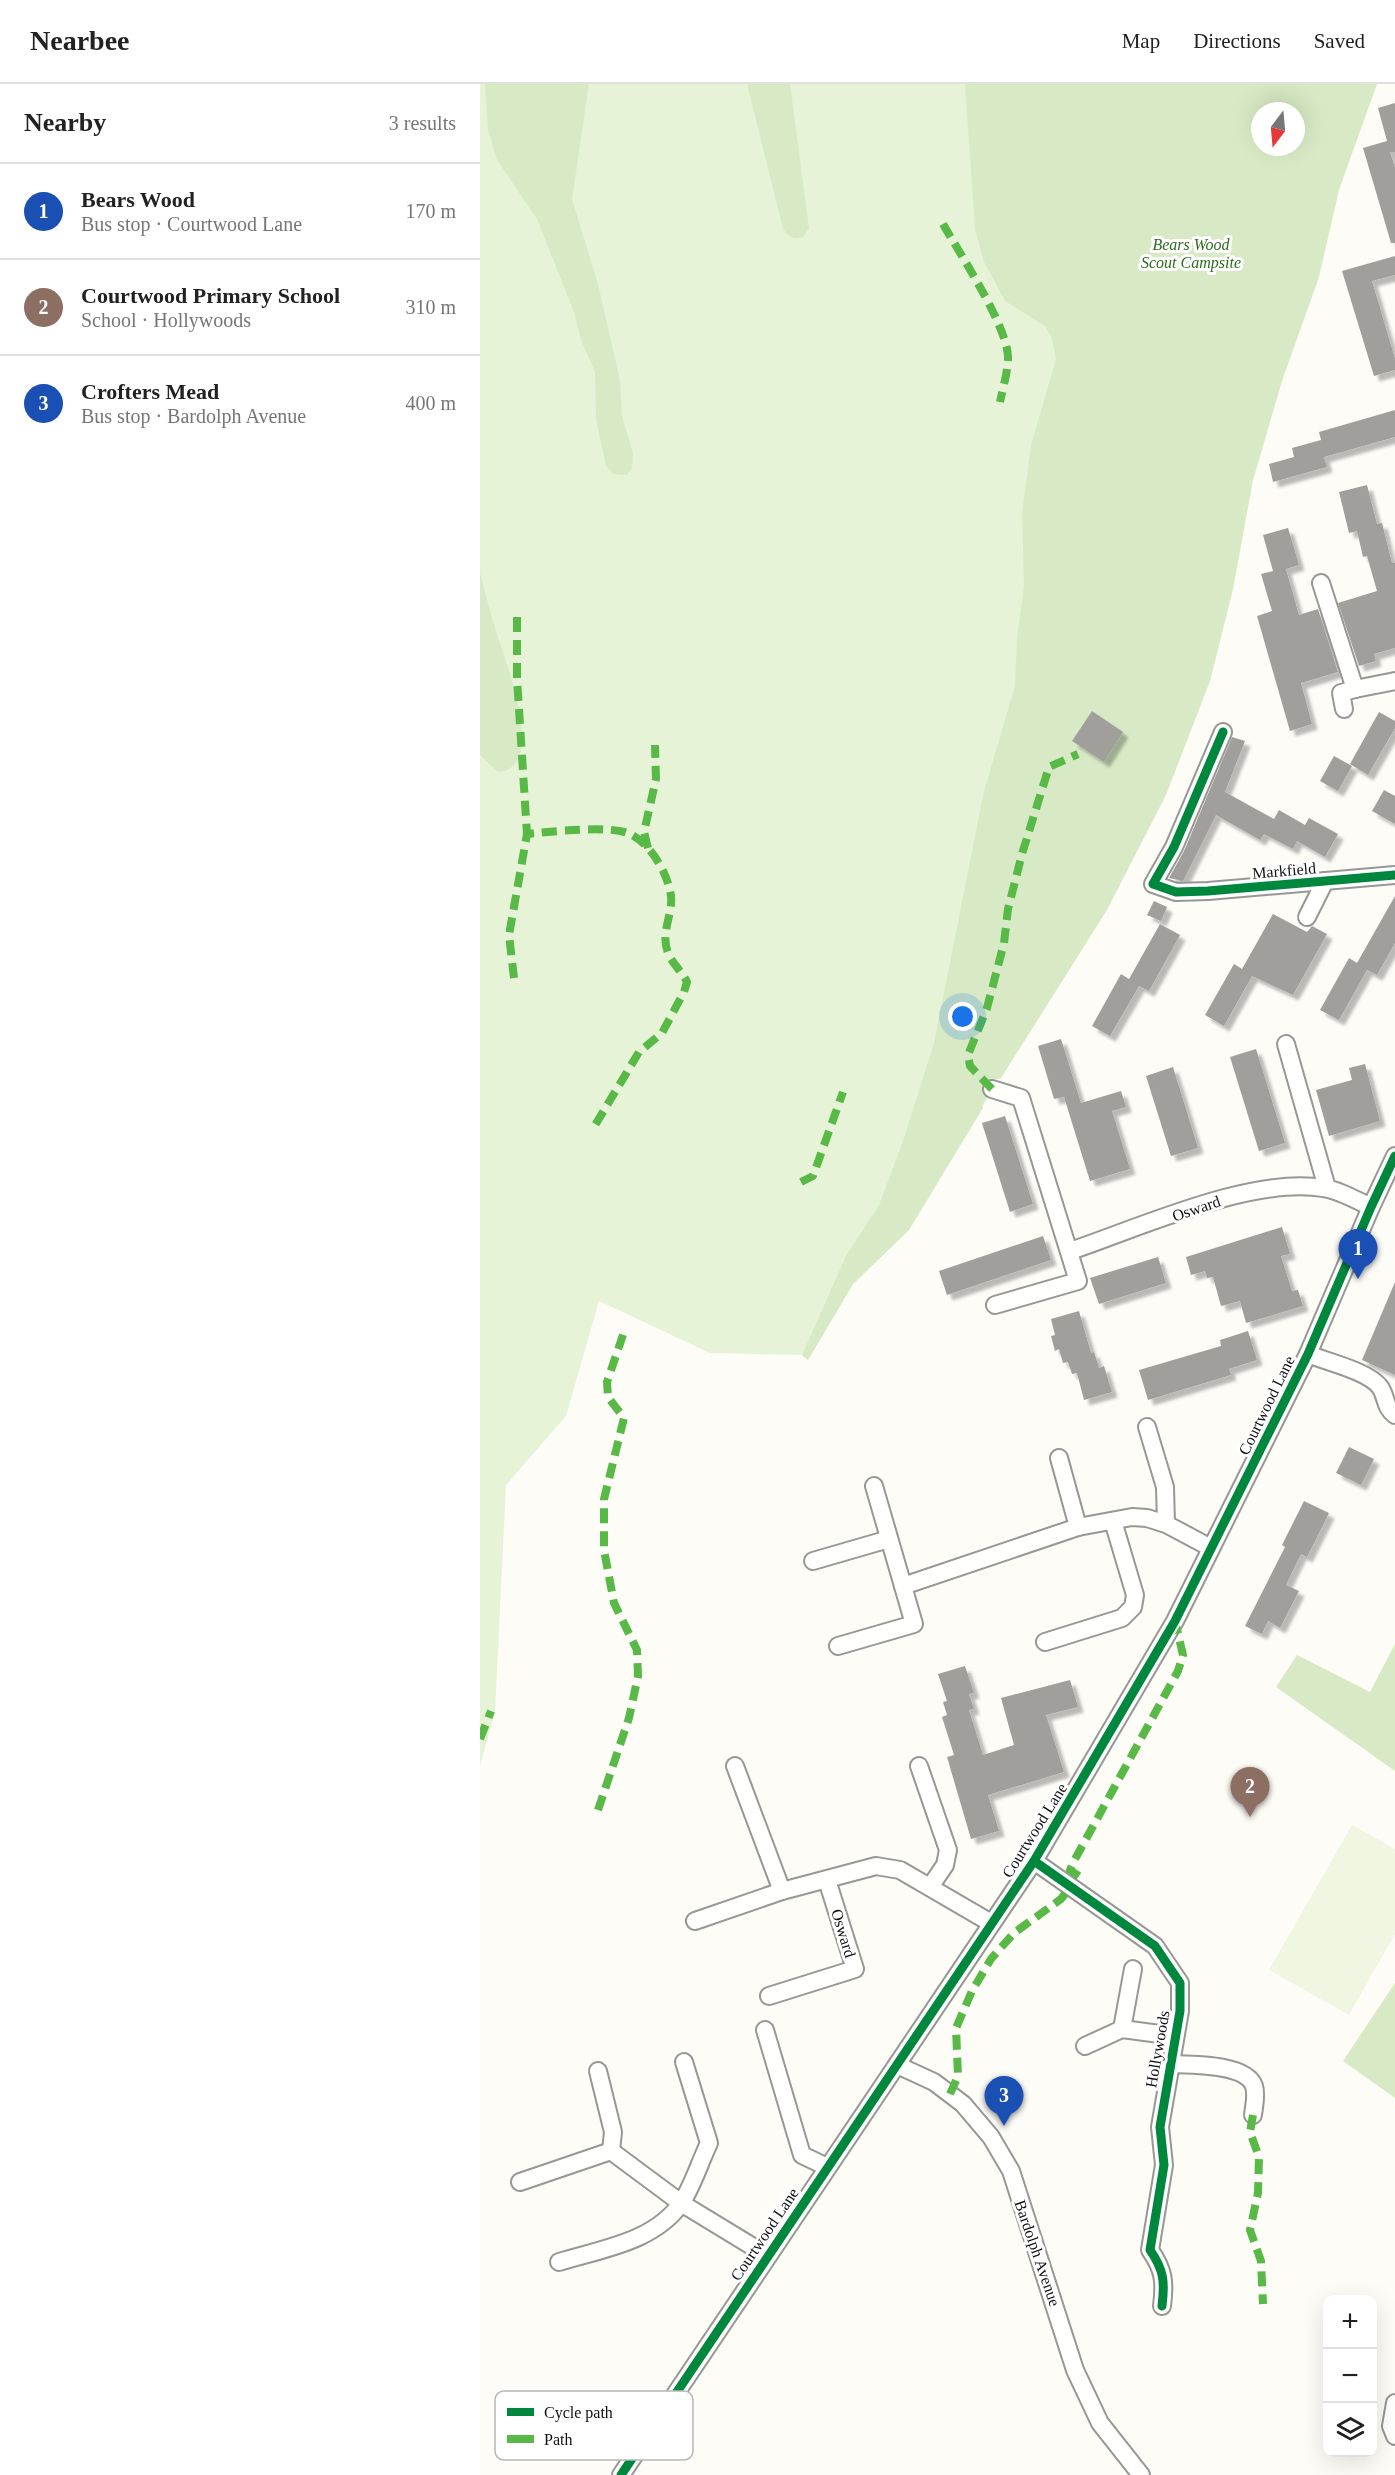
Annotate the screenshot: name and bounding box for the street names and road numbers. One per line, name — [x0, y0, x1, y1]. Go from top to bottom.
street label: Markfield — [1251, 859, 1317, 882]
street label: Osward — [1170, 1192, 1222, 1225]
street label: Courtwood Lane — [1235, 1353, 1298, 1457]
street label: Courtwood Lane — [999, 1780, 1070, 1881]
street label: Osward — [828, 1907, 859, 1959]
street label: Hollywoods — [1142, 2009, 1174, 2089]
street label: Courtwood Lane — [727, 2185, 802, 2284]
street label: Bardolph Avenue — [1010, 2198, 1064, 2309]

